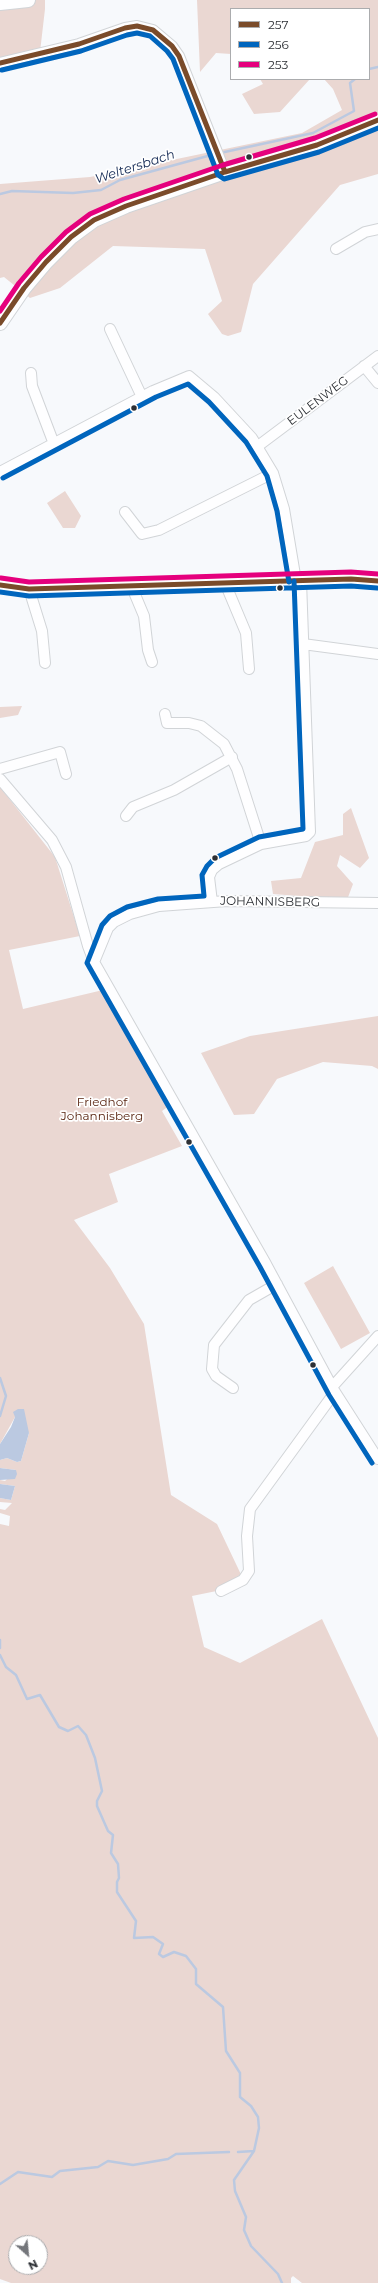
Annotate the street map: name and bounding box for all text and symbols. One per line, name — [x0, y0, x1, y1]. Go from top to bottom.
legend — [230, 8, 370, 80]
text: 257 — [268, 17, 289, 32]
text: 256 — [268, 37, 289, 52]
text: 253 — [268, 57, 288, 72]
water label: Weltersbach — [93, 147, 177, 187]
unlabelled marker — [244, 152, 254, 162]
street label: EULENWEG — [285, 373, 351, 429]
unlabelled marker — [129, 403, 139, 413]
unlabelled marker — [275, 583, 285, 593]
unlabelled marker — [210, 853, 220, 863]
street label: JOHANNISBERG — [220, 894, 320, 910]
park label: Friedhof Johannisberg — [61, 1095, 143, 1123]
unlabelled marker — [184, 1137, 194, 1147]
unlabelled marker — [308, 1360, 318, 1370]
north arrow — [8, 2235, 48, 2275]
text: N — [26, 2257, 40, 2273]

